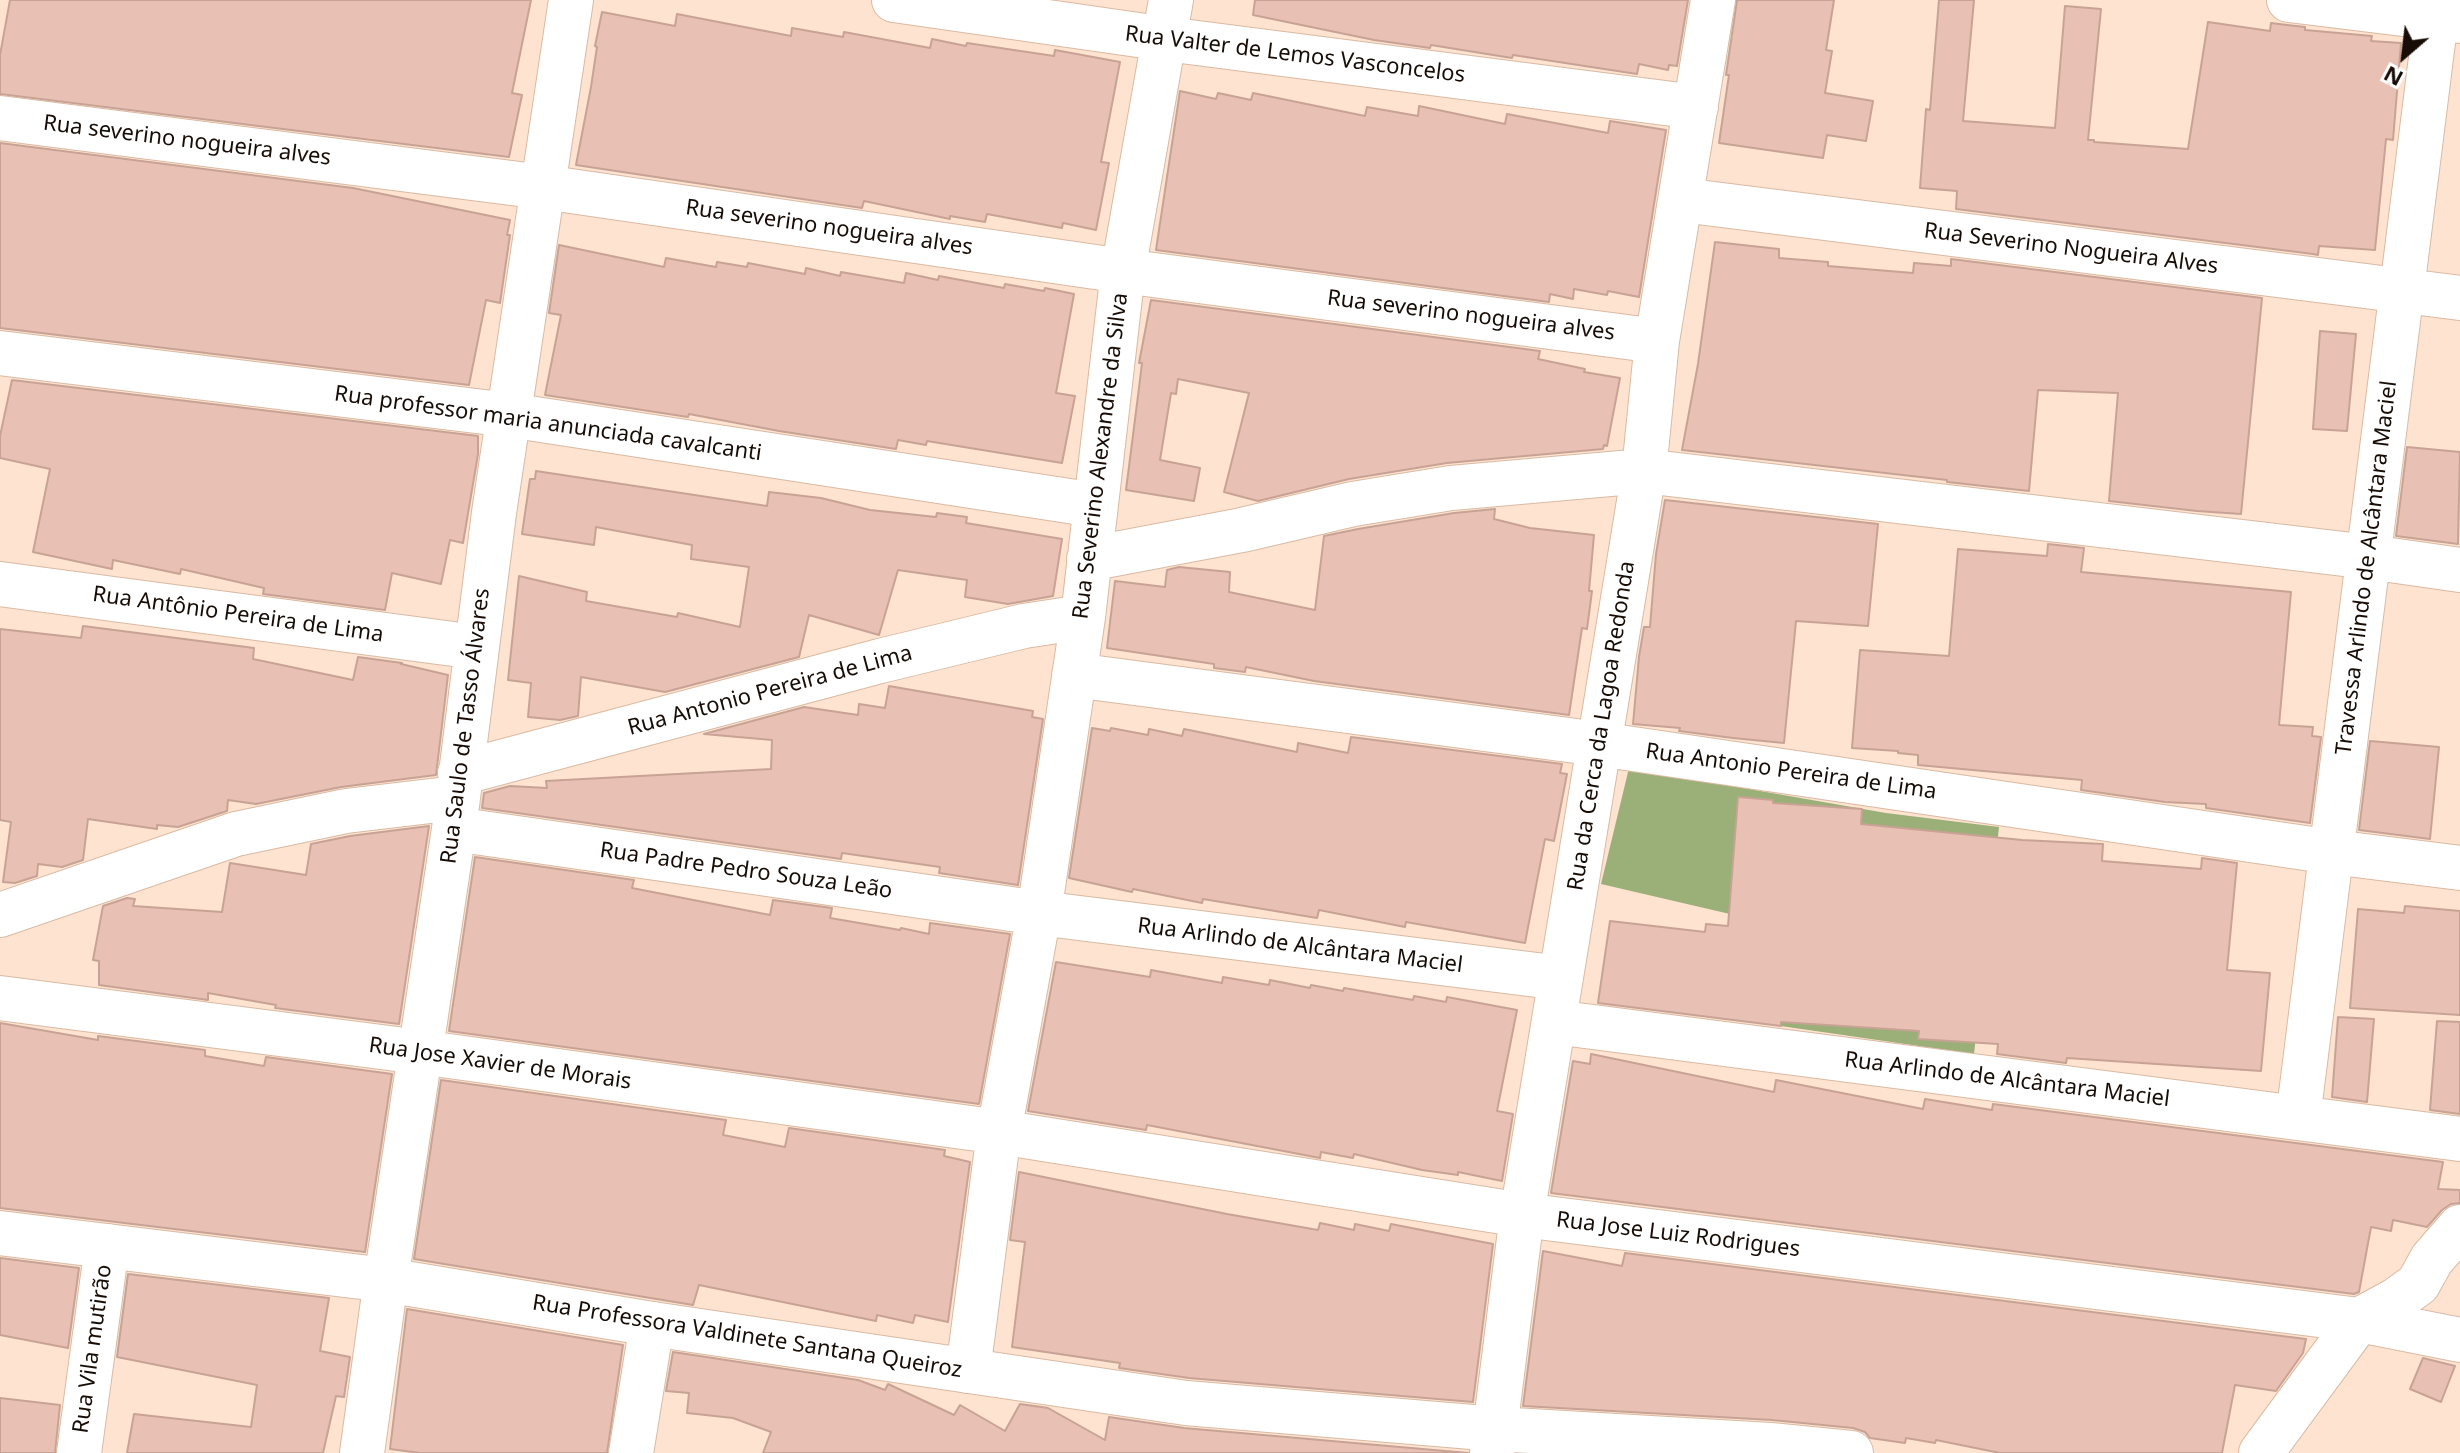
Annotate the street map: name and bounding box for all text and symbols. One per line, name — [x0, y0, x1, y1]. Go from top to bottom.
north arrow — [2364, 16, 2444, 96]
street label: Rua Valter de Lemos Vasconcelos — [1123, 21, 1467, 89]
text: N — [2378, 60, 2408, 95]
street label: Rua severino nogueira alves — [42, 110, 332, 172]
street label: Rua severino nogueira alves — [684, 195, 974, 261]
street label: Rua Severino Nogueira Alves — [1922, 218, 2220, 280]
street label: Rua severino nogueira alves — [1326, 285, 1616, 347]
street label: Rua Severino Alexandre da Silva — [1068, 291, 1134, 621]
street label: Travessa Arlindo de Alcântara Maciel — [2331, 379, 2403, 757]
street label: Rua professor maria anunciada cavalcanti — [333, 381, 763, 467]
street label: Rua da Cerca da Lagoa Redonda — [1563, 559, 1641, 893]
street label: Rua Antônio Pereira de Lima — [91, 582, 385, 648]
street label: Rua Saulo de Tasso Álvares — [436, 587, 496, 865]
street label: Rua Antonio Pereira de Lima — [625, 640, 915, 742]
street label: Rua Antonio Pereira de Lima — [1644, 739, 1938, 805]
street label: Rua Padre Pedro Souza Leão — [598, 837, 894, 905]
street label: Rua Arlindo de Alcântara Maciel — [1136, 913, 1464, 979]
street label: Rua Jose Xavier de Morais — [367, 1033, 633, 1095]
street label: Rua Arlindo de Alcântara Maciel — [1843, 1047, 2171, 1113]
street label: Rua Jose Luiz Rodrigues — [1555, 1207, 1801, 1263]
street label: Rua Vila mutirão — [68, 1263, 118, 1435]
street label: Rua Professora Valdinete Santana Queiroz — [530, 1290, 964, 1384]

